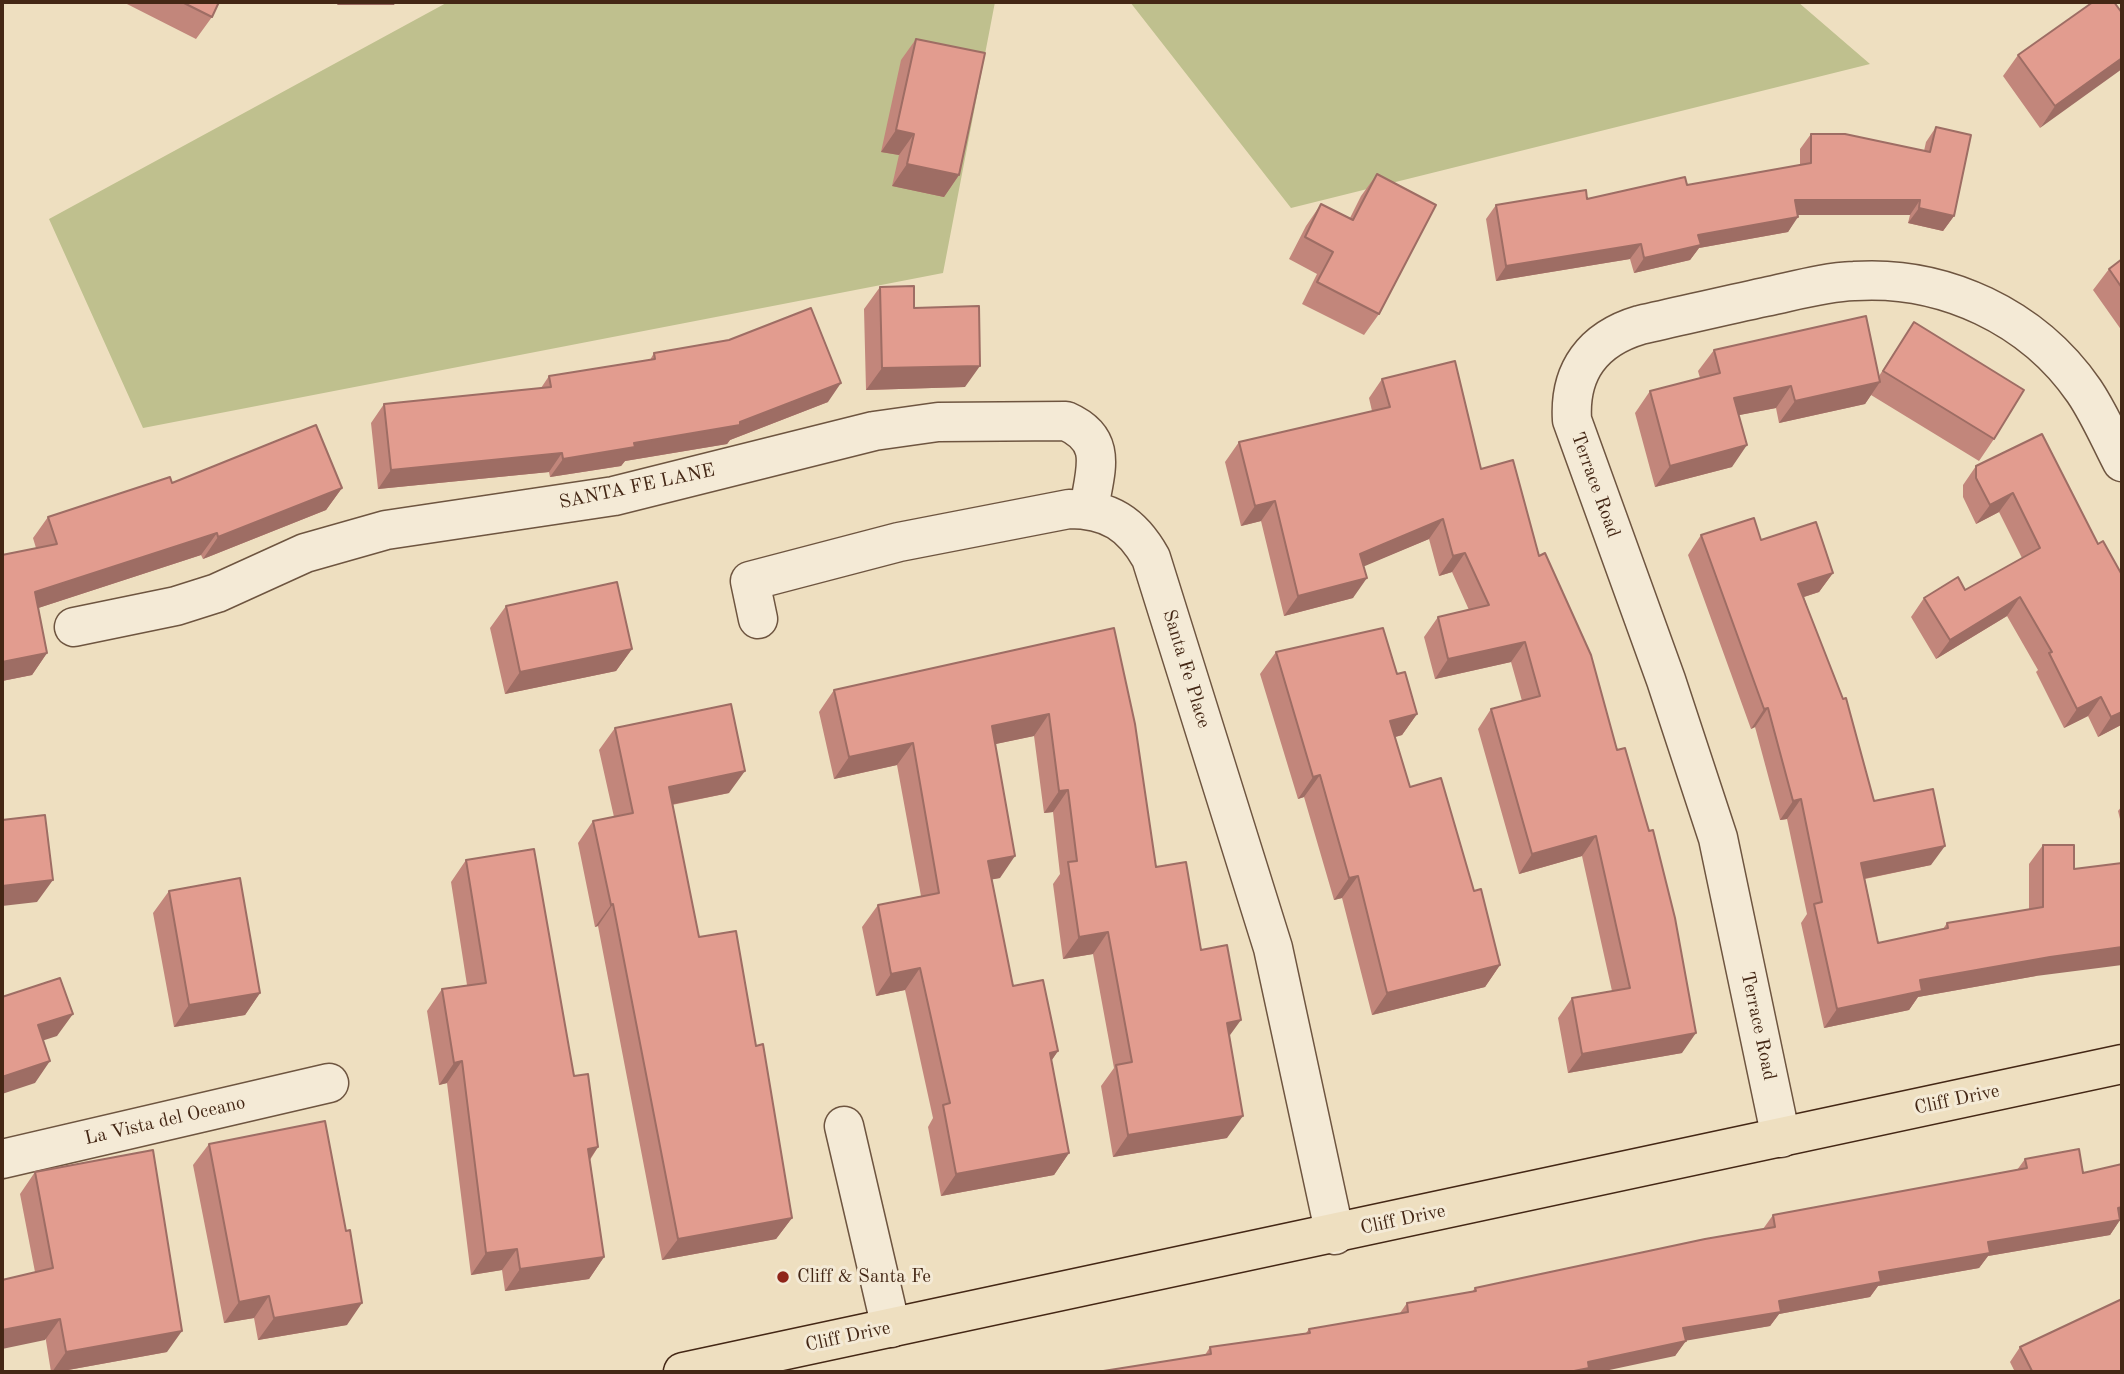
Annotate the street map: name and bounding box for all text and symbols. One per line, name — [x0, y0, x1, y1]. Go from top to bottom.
street label: Terrace Road — [1565, 429, 1625, 541]
street label: SANTA FE LANE — [557, 459, 717, 515]
street label: Santa Fe Place — [1157, 607, 1215, 731]
street label: Terrace Road — [1735, 970, 1781, 1082]
street label: Cliff Drive — [1912, 1080, 2002, 1120]
street label: La Vista del Oceano — [82, 1091, 248, 1151]
street label: Cliff Drive — [1358, 1200, 1448, 1240]
place label: Cliff & Santa Fe — [797, 1266, 931, 1288]
marker: Cliff & Santa Fe — [775, 1269, 791, 1285]
street label: Cliff Drive — [803, 1317, 893, 1357]

